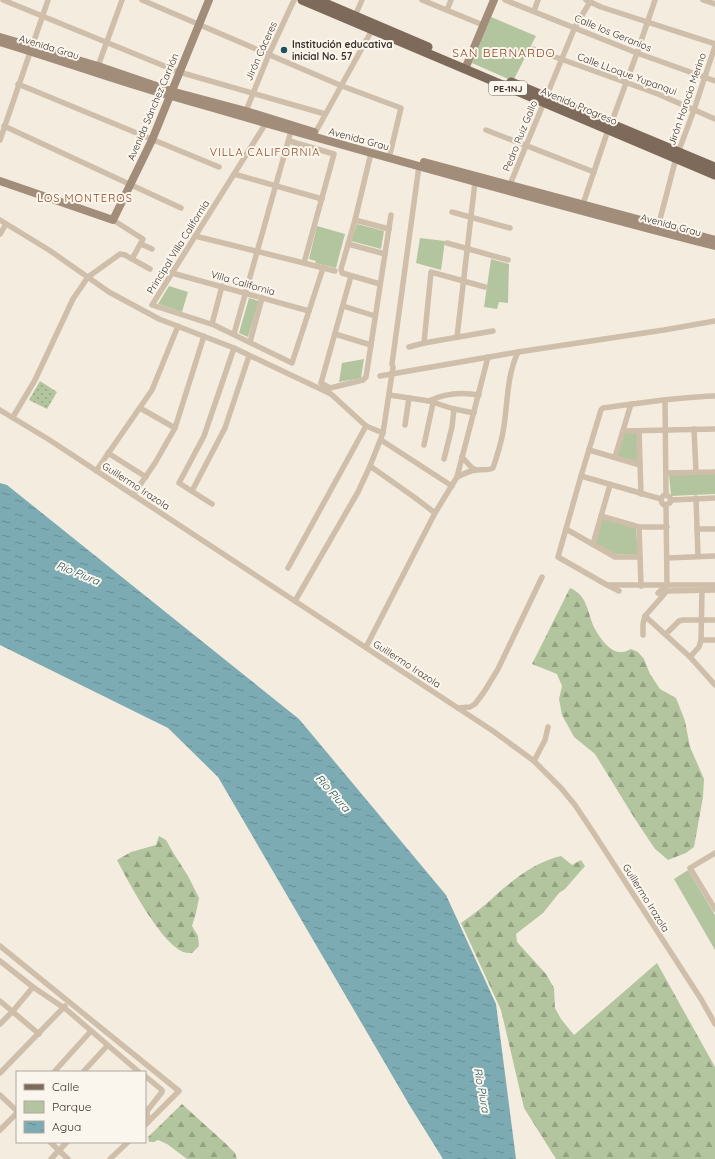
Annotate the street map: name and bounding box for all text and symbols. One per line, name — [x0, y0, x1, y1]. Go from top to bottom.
street label: Calle los Geranios — [572, 12, 654, 55]
street label: Jirón Cáceres — [242, 19, 280, 83]
street label: Avenida Grau — [17, 32, 81, 62]
place label: Institución educativa inicial No. 57 — [292, 38, 393, 63]
marker: Institución educativa inicial No. 57 — [279, 45, 289, 55]
district label: SAN BERNARDO — [452, 45, 556, 60]
street label: Calle LLoque Yupanqui — [575, 50, 679, 98]
street label: Avenida Sánchez Carrión — [124, 51, 182, 163]
street label: Jirón Horacio Merino — [665, 51, 709, 147]
road number: PE-1NJ — [489, 81, 527, 95]
street label: Avenida Progreso — [539, 84, 619, 128]
street label: Pedro Ruiz Gallo — [500, 99, 540, 173]
street label: Avenida Grau — [327, 125, 391, 153]
district label: VILLA CALIFORNIA — [210, 145, 320, 159]
district label: LOS MONTEROS — [37, 191, 133, 205]
street label: Principal Villa California — [144, 198, 212, 296]
street label: Avenida Grau — [639, 211, 703, 239]
street label: Villa California — [209, 268, 277, 298]
street label: Guillermo Irazola — [100, 459, 172, 513]
water label: Río Piura — [54, 558, 103, 588]
street label: Guillermo Irazola — [371, 637, 443, 691]
water label: Río Piura — [313, 771, 354, 816]
street label: Guillermo Irazola — [620, 861, 672, 935]
water label: Río Piura — [471, 1066, 493, 1115]
legend — [16, 1071, 146, 1143]
text: Calle — [52, 1079, 80, 1094]
text: Parque — [52, 1099, 92, 1114]
text: Agua — [52, 1119, 81, 1134]

